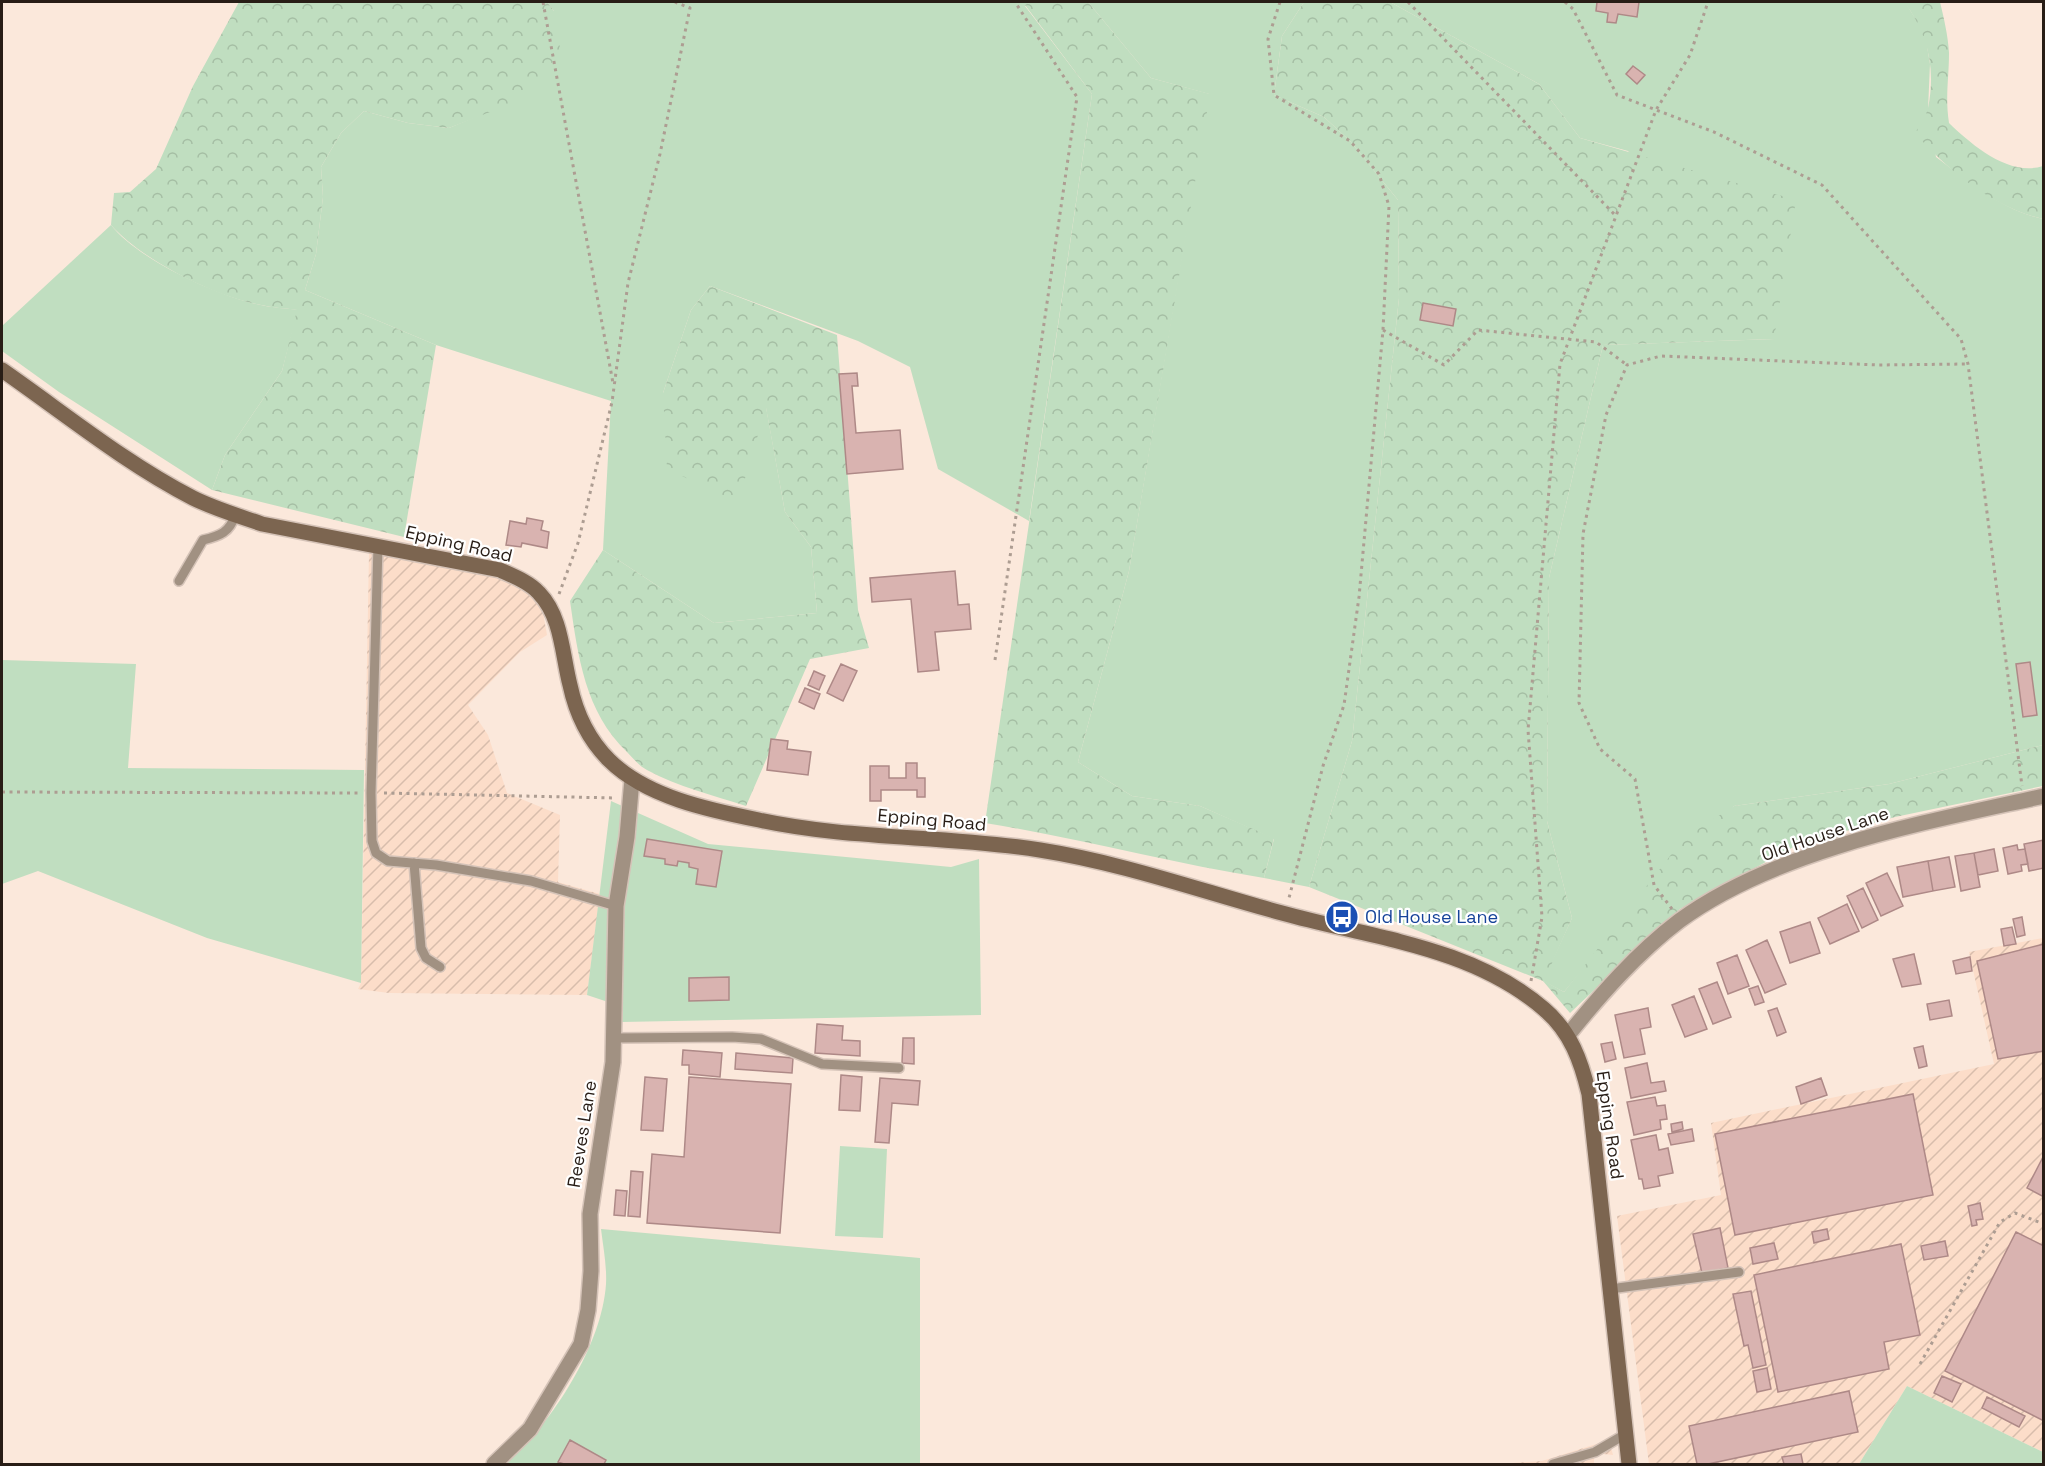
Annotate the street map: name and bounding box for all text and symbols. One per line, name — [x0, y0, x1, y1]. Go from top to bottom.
street label: Epping Road — [403, 520, 515, 567]
street label: Old House Lane — [1758, 801, 1892, 866]
street label: Epping Road — [877, 803, 987, 836]
bus stop icon: Old House Lane — [1324, 899, 1360, 935]
place label: Old House Lane — [1365, 905, 1498, 928]
street label: Epping Road — [1592, 1069, 1629, 1181]
street label: Reeves Lane — [562, 1079, 601, 1189]

